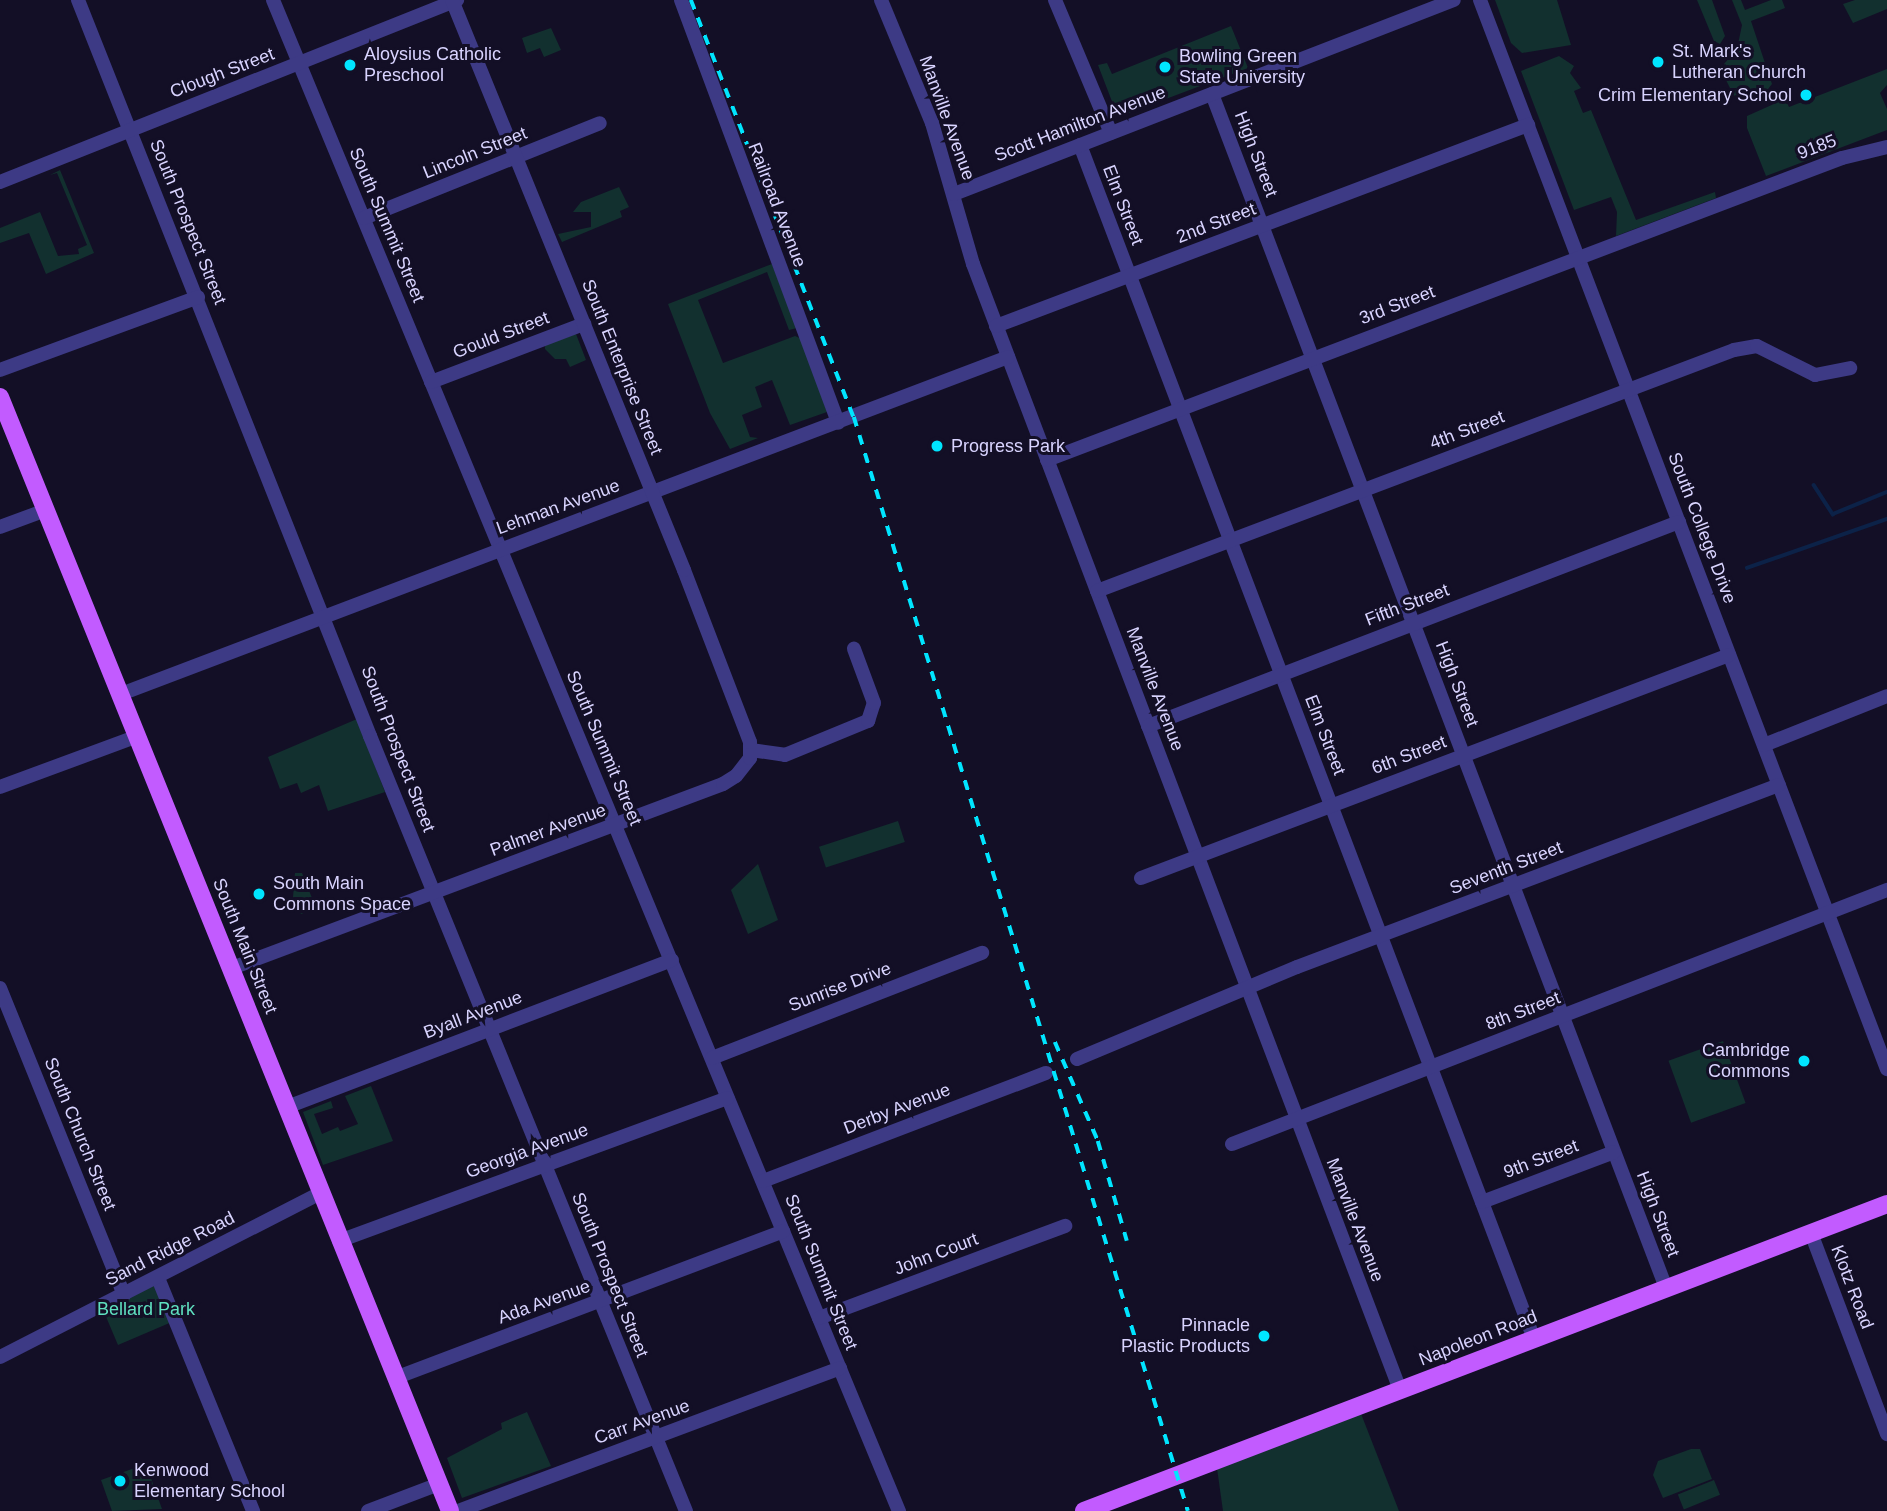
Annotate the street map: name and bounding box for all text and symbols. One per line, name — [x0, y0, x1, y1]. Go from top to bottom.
place label: St. Mark's Lutheran Church — [1672, 41, 1806, 84]
street label: Clough Street — [167, 43, 277, 103]
place label: Aloysius Catholic Preschool — [364, 44, 501, 86]
place label: Bowling Green State University — [1179, 46, 1305, 88]
street label: Manville Avenue — [914, 52, 980, 184]
marker: St. Mark's Lutheran Church — [1650, 54, 1666, 70]
marker: Aloysius Catholic Preschool — [342, 57, 358, 73]
marker: Bowling Green State University — [1157, 59, 1173, 75]
street label: Scott Hamilton Avenue — [991, 81, 1169, 167]
place label: Crim Elementary School — [1598, 84, 1792, 106]
marker: Crim Elementary School — [1798, 87, 1814, 103]
street label: High Street — [1230, 108, 1282, 200]
street label: Lincoln Street — [420, 122, 530, 184]
street label: 9185 — [1794, 130, 1840, 164]
street label: South Prospect Street — [145, 136, 231, 308]
street label: Railroad Avenue — [743, 139, 811, 271]
street label: South Summit Street — [345, 144, 429, 306]
street label: Elm Street — [1098, 162, 1148, 248]
street label: 2nd Street — [1173, 198, 1259, 248]
street label: South Enterprise Street — [577, 276, 667, 458]
street label: 3rd Street — [1356, 281, 1438, 329]
street label: Gould Street — [450, 307, 552, 363]
street label: 4th Street — [1427, 406, 1507, 454]
place label: Progress Park — [951, 435, 1065, 457]
marker: Progress Park — [929, 438, 945, 454]
street label: South College Drive — [1663, 449, 1741, 607]
street label: Lehman Avenue — [493, 474, 623, 540]
street label: Fifth Street — [1362, 579, 1452, 631]
street label: Manville Avenue — [1121, 624, 1189, 754]
street label: High Street — [1431, 638, 1483, 730]
street label: South Prospect Street — [356, 663, 440, 835]
street label: South Summit Street — [562, 667, 646, 829]
street label: Elm Street — [1300, 692, 1350, 778]
street label: 6th Street — [1369, 731, 1449, 779]
street label: Palmer Avenue — [487, 799, 609, 861]
street label: Seventh Street — [1447, 837, 1565, 899]
place label: South Main Commons Space — [273, 873, 411, 916]
street label: South Main Street — [208, 875, 282, 1017]
marker: South Main Commons Space — [251, 886, 267, 902]
street label: Sunrise Drive — [786, 958, 894, 1016]
street label: Byall Avenue — [420, 986, 526, 1044]
street label: 8th Street — [1483, 987, 1563, 1035]
place label: Cambridge Commons — [1702, 1040, 1790, 1082]
marker: Cambridge Commons — [1796, 1053, 1812, 1069]
street label: South Church Street — [39, 1054, 121, 1214]
street label: Derby Avenue — [840, 1079, 954, 1139]
street label: Georgia Avenue — [462, 1119, 592, 1183]
street label: 9th Street — [1501, 1135, 1581, 1183]
street label: Manville Avenue — [1321, 1155, 1389, 1285]
street label: High Street — [1632, 1168, 1684, 1260]
street label: South Prospect Street — [567, 1189, 653, 1361]
street label: South Summit Street — [780, 1191, 862, 1353]
street label: Sand Ridge Road — [102, 1207, 238, 1291]
street label: John Court — [891, 1228, 981, 1280]
street label: Klotz Road — [1826, 1242, 1878, 1332]
street label: Ada Avenue — [494, 1275, 594, 1329]
park label: Bellard Park — [97, 1298, 195, 1320]
street label: Napoleon Road — [1416, 1306, 1540, 1370]
place label: Pinnacle Plastic Products — [1121, 1315, 1250, 1358]
marker: Pinnacle Plastic Products — [1256, 1328, 1272, 1344]
street label: Carr Avenue — [591, 1395, 693, 1449]
place label: Kenwood Elementary School — [134, 1460, 285, 1502]
marker: Kenwood Elementary School — [112, 1473, 128, 1489]

